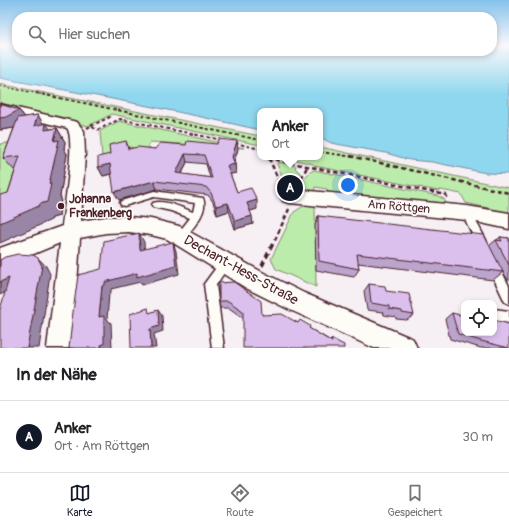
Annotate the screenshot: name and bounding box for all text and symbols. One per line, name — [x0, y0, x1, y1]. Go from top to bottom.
search box — [12, 12, 497, 56]
icon: search — [26, 23, 48, 45]
text: Hier suchen — [58, 25, 130, 44]
popup — [257, 108, 323, 160]
text: Anker — [271, 117, 309, 136]
text: Ort — [271, 136, 290, 152]
pin: A — [277, 173, 303, 203]
your location — [338, 175, 358, 195]
place label: Johanna Frankenberg — [69, 192, 132, 221]
street label: Am Röttgen — [367, 197, 431, 217]
marker: Johanna Frankenberg — [56, 201, 66, 211]
street label: Dechant-Hess-Straße — [181, 231, 301, 309]
map controls — [461, 300, 497, 336]
button: locate — [461, 300, 497, 336]
text: In der Nähe — [16, 364, 97, 385]
text: Anker — [54, 419, 91, 438]
text: A — [25, 429, 33, 445]
text: 30 m — [463, 429, 493, 445]
text: Ort · Am Röttgen — [54, 438, 150, 454]
tab: Karte — [67, 482, 92, 519]
tab: Route — [226, 482, 254, 519]
tab: Gespeichert — [387, 482, 442, 519]

